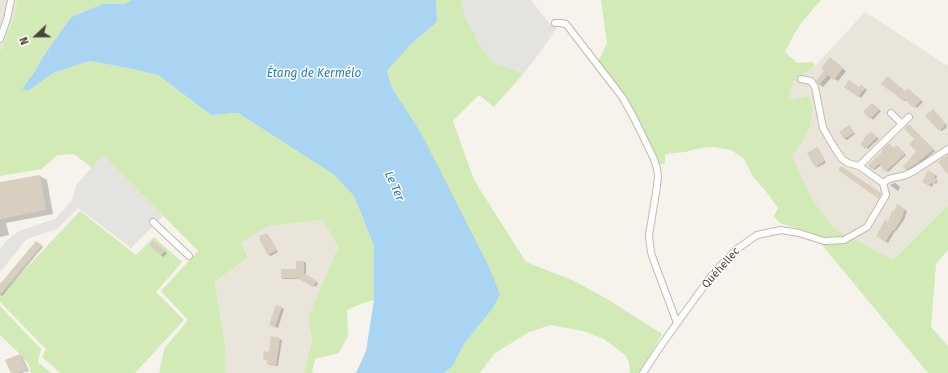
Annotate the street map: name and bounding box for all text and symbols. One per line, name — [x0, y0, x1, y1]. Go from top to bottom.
north arrow — [16, 16, 56, 56]
text: N — [17, 35, 32, 47]
water label: Étang de Kermélo — [267, 67, 361, 81]
water label: Le Ter — [381, 169, 407, 203]
street label: Quéhellec — [699, 245, 743, 291]

